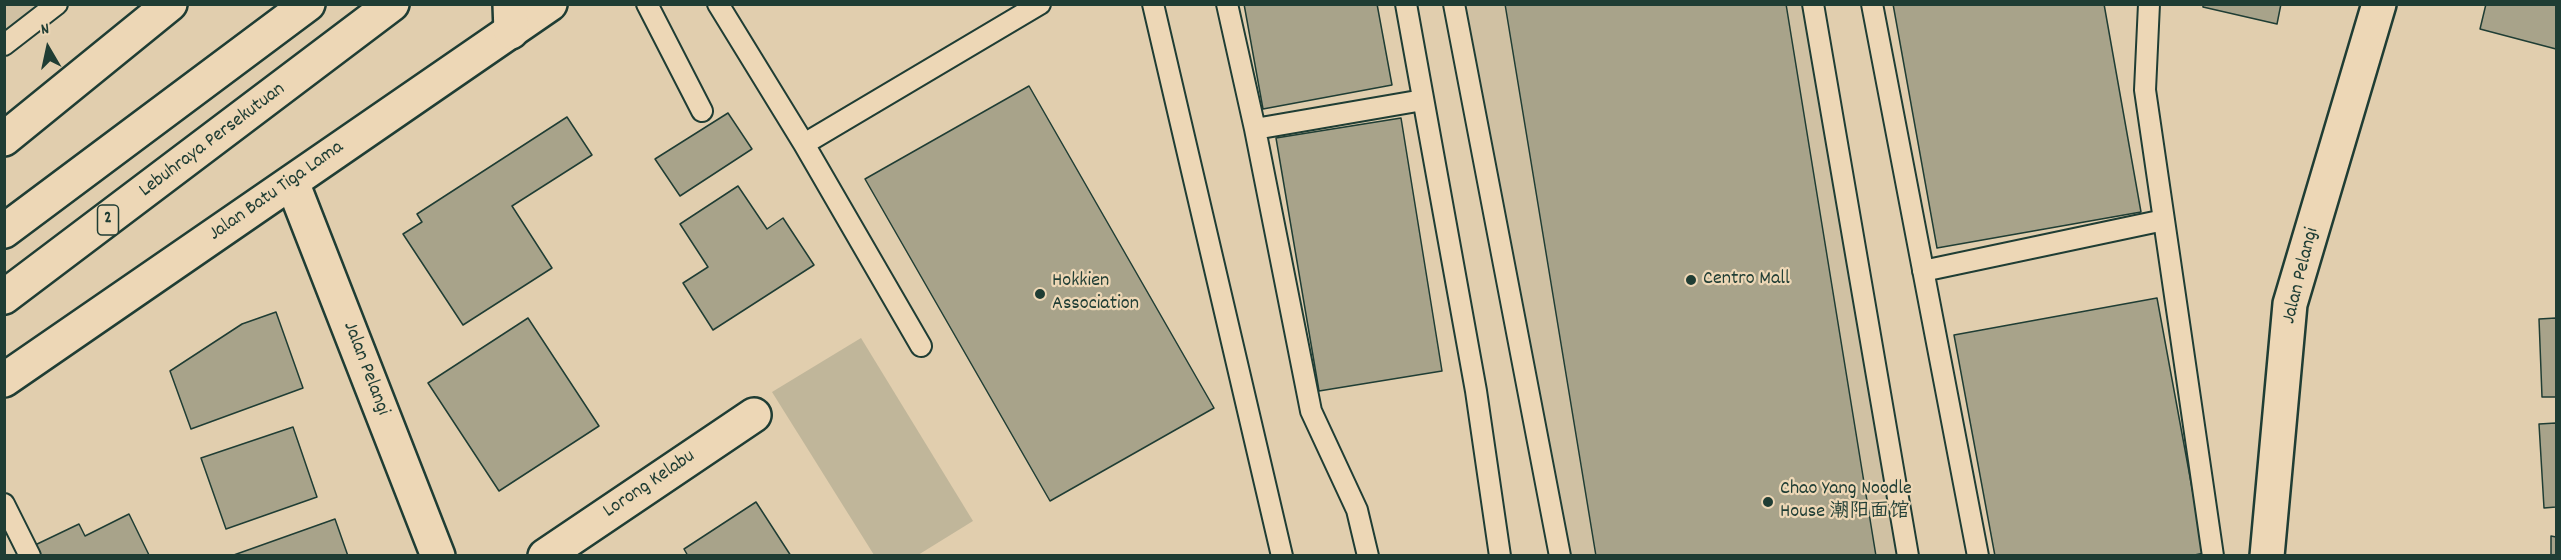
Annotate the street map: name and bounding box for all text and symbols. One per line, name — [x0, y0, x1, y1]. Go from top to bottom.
north arrow — [18, 18, 78, 78]
text: N — [39, 18, 51, 42]
street label: Lebuhraya Persekutuan — [135, 78, 291, 204]
street label: Jalan Batu Tiga Lama — [205, 137, 349, 247]
road number: 2 — [98, 205, 118, 235]
street label: Jalan Pelangi — [2278, 225, 2326, 327]
place label: Centro Mall — [1703, 268, 1790, 292]
place label: Hokkien Association — [1052, 270, 1139, 317]
marker: Centro Mall — [1684, 273, 1698, 287]
marker: Hokkien Association — [1033, 287, 1047, 301]
street label: Jalan Pelangi — [336, 319, 394, 419]
street label: Lorong Kelabu — [600, 446, 700, 524]
place label: Chao Yang Noodle House 潮阳面馆 — [1780, 478, 1912, 525]
marker: Chao Yang Noodle House 潮阳面馆 — [1761, 495, 1775, 509]

